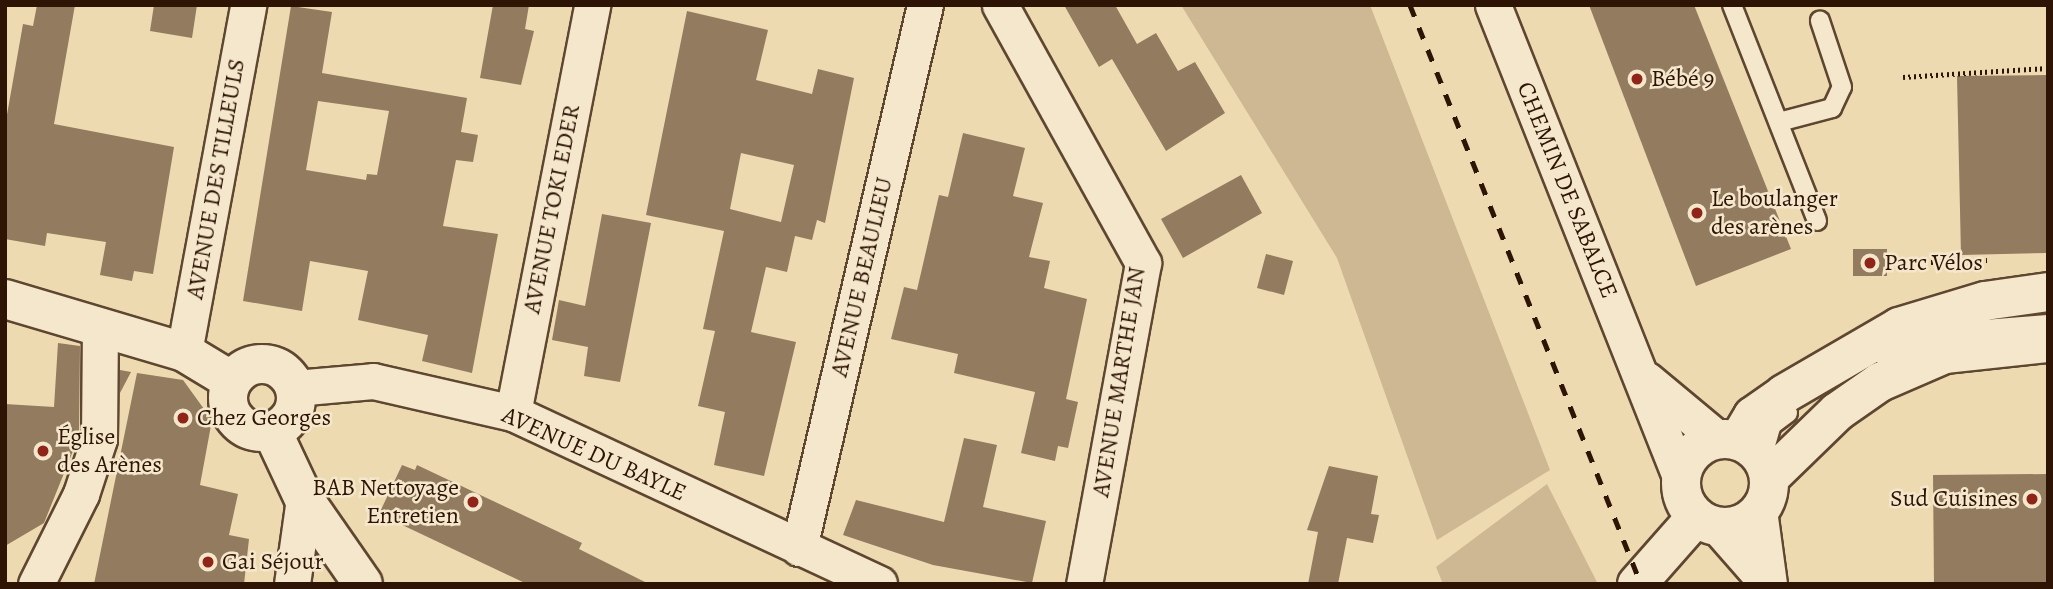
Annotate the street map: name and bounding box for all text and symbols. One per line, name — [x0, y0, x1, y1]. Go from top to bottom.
street label: AVENUE DES TILLEULS — [181, 57, 251, 301]
place label: Bébé 9 — [1651, 65, 1714, 93]
marker: Bébé 9 — [1629, 71, 1645, 87]
street label: CHEMIN DE SABALCE — [1510, 78, 1624, 302]
street label: AVENUE TOKI EDER — [518, 102, 586, 316]
street label: AVENUE BEAULIEU — [825, 174, 899, 380]
place label: Le boulanger des arènes — [1711, 185, 1838, 241]
marker: Le boulanger des arènes — [1689, 205, 1705, 221]
place label: Parc Vélos — [1884, 249, 1983, 277]
marker: Parc Vélos — [1862, 255, 1878, 271]
street label: AVENUE MARTHE JAN — [1087, 265, 1151, 499]
street label: AVENUE DU BAYLE — [497, 400, 691, 508]
place label: Chez Georges — [197, 404, 331, 432]
marker: Chez Georges — [175, 410, 191, 426]
place label: Église des Arènes — [57, 423, 162, 479]
marker: Église des Arènes — [35, 443, 51, 459]
place label: BAB Nettoyage Entretien — [312, 474, 459, 530]
place label: Sud Cuisines — [1890, 485, 2018, 513]
marker: Sud Cuisines — [2024, 491, 2040, 507]
marker: BAB Nettoyage Entretien — [465, 494, 481, 510]
place label: Gai Séjour — [222, 548, 324, 576]
marker: Gai Séjour — [200, 554, 216, 570]

